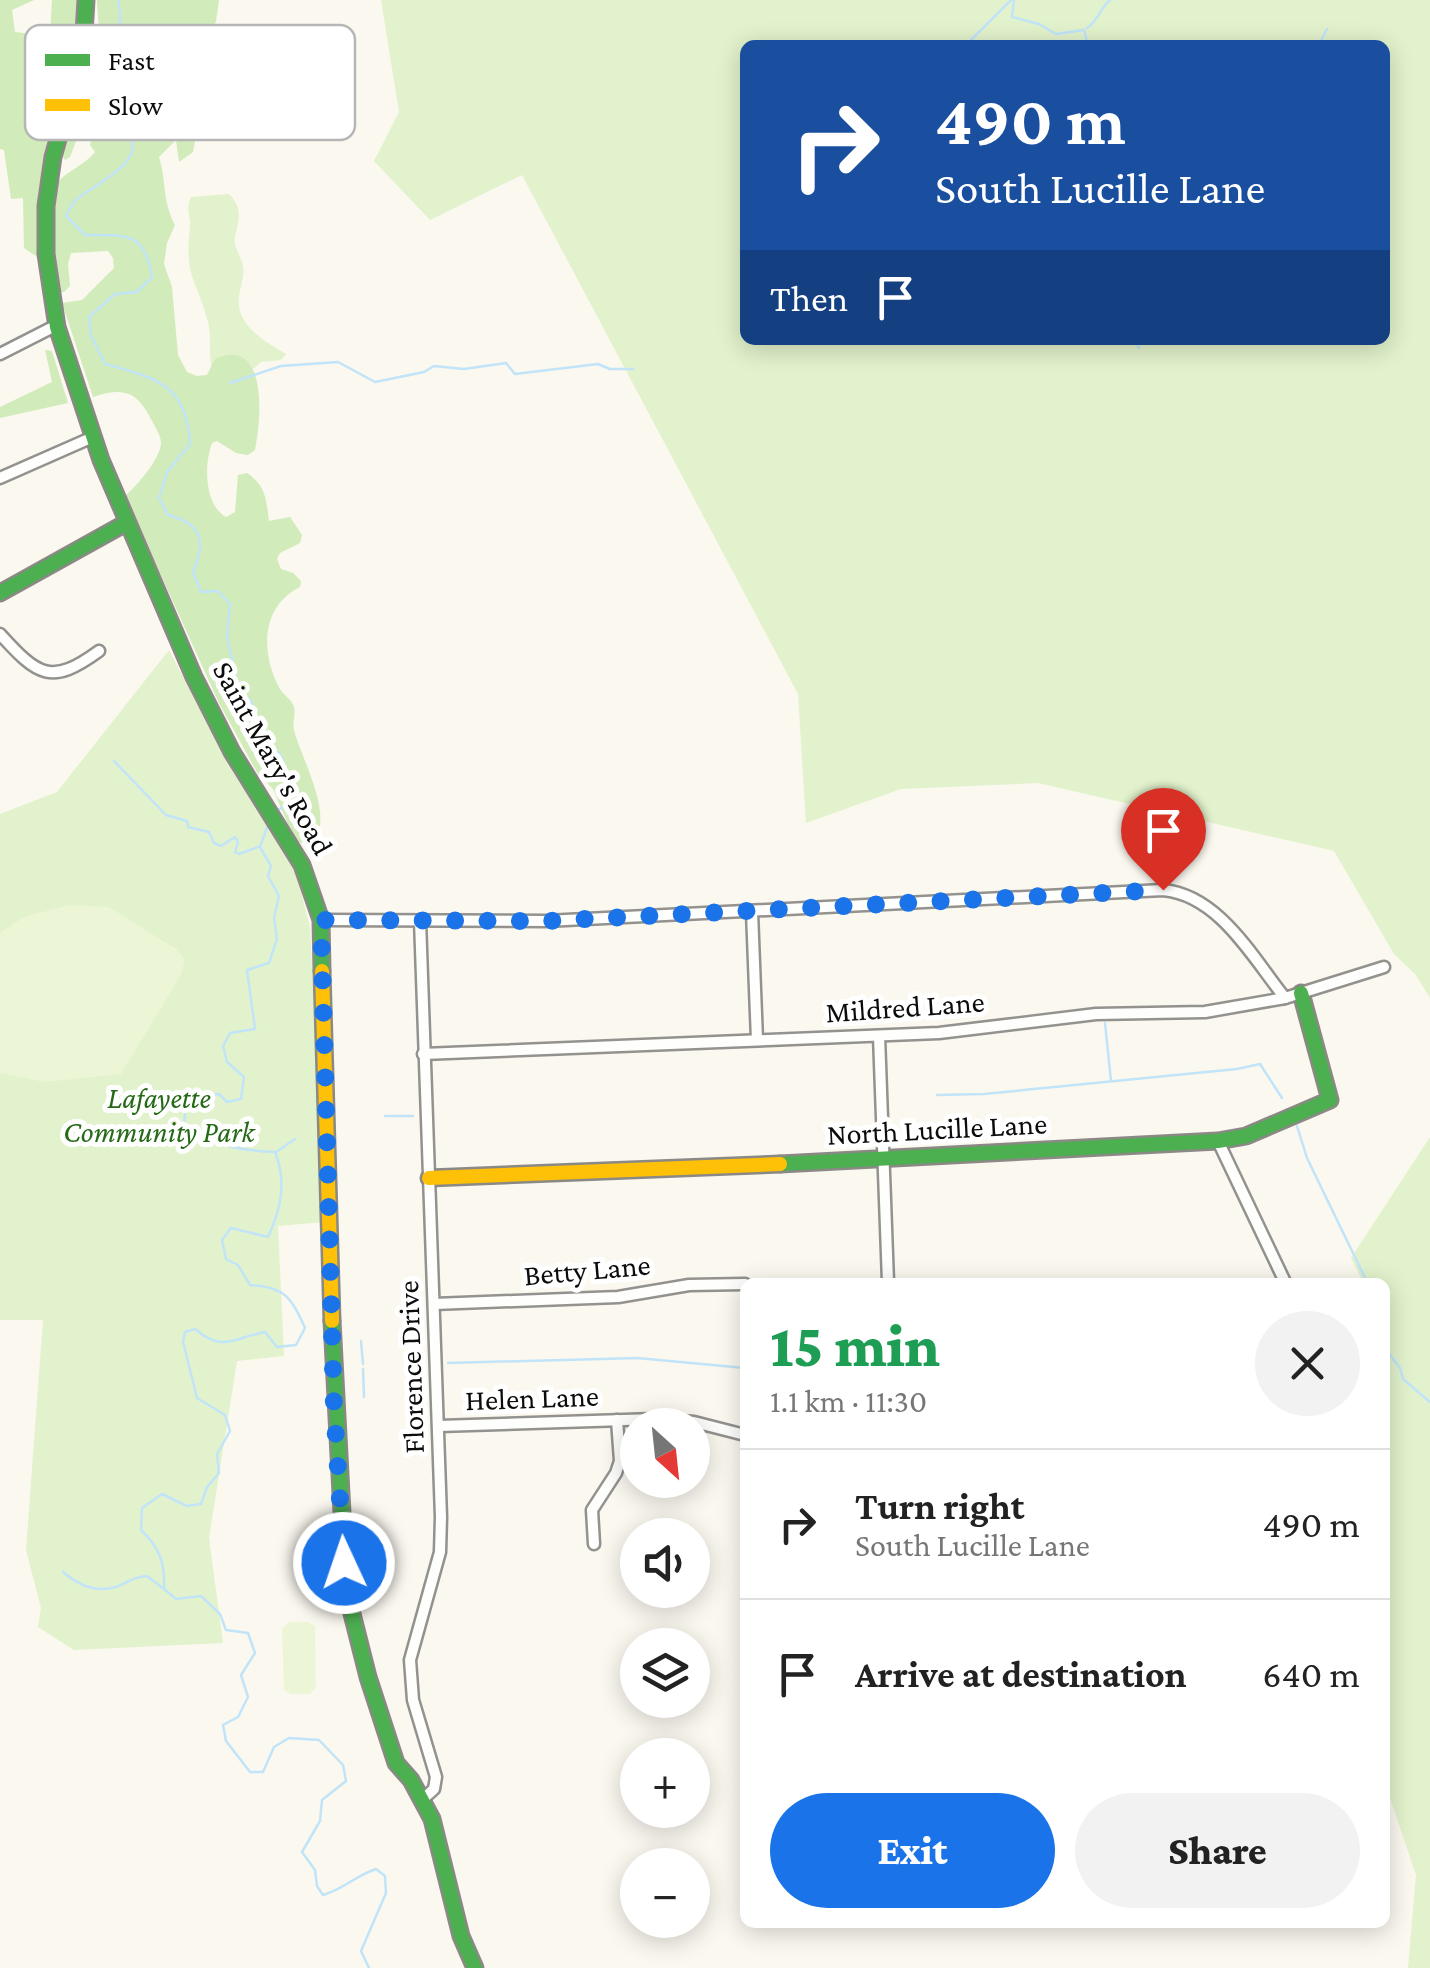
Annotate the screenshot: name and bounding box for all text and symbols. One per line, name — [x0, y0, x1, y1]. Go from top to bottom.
legend — [25, 25, 355, 140]
text: Fast — [108, 45, 155, 76]
icon: right — [770, 80, 900, 210]
text: 490 m — [935, 81, 1126, 159]
text: Slow — [108, 90, 163, 121]
text: South Lucille Lane — [935, 163, 1265, 213]
icon: arrive — [868, 270, 923, 325]
text: Then — [770, 277, 848, 319]
street label: Saint Mary's Road — [206, 655, 340, 861]
pin — [1121, 788, 1206, 891]
icon: arrive — [1136, 803, 1191, 858]
street label: Mildred Lane — [824, 984, 986, 1029]
park label: Lafayette Community Park — [63, 1081, 257, 1149]
street label: North Lucille Lane — [826, 1106, 1048, 1151]
street label: Betty Lane — [522, 1248, 652, 1292]
street label: Florence Drive — [391, 1280, 430, 1454]
button: close — [1255, 1311, 1360, 1416]
text: 15 min — [770, 1312, 940, 1379]
street label: Helen Lane — [465, 1379, 599, 1416]
text: 1.1 km · 11:30 — [770, 1383, 927, 1419]
north arrow — [620, 1408, 710, 1498]
map controls — [620, 1408, 710, 1938]
text: Turn right — [855, 1485, 1024, 1527]
icon: right — [770, 1497, 825, 1552]
text: 490 m — [1263, 1503, 1360, 1545]
position arrow — [292, 1511, 396, 1615]
button: sound — [620, 1518, 710, 1608]
text: South Lucille Lane — [855, 1527, 1090, 1563]
button: layers — [620, 1628, 710, 1718]
icon: arrive — [770, 1647, 825, 1702]
text: Arrive at destination — [855, 1653, 1187, 1695]
text: 640 m — [1262, 1653, 1360, 1695]
button: + — [620, 1738, 710, 1828]
button: Exit — [770, 1793, 1055, 1908]
button: Share — [1075, 1793, 1360, 1908]
button: − — [620, 1848, 710, 1938]

